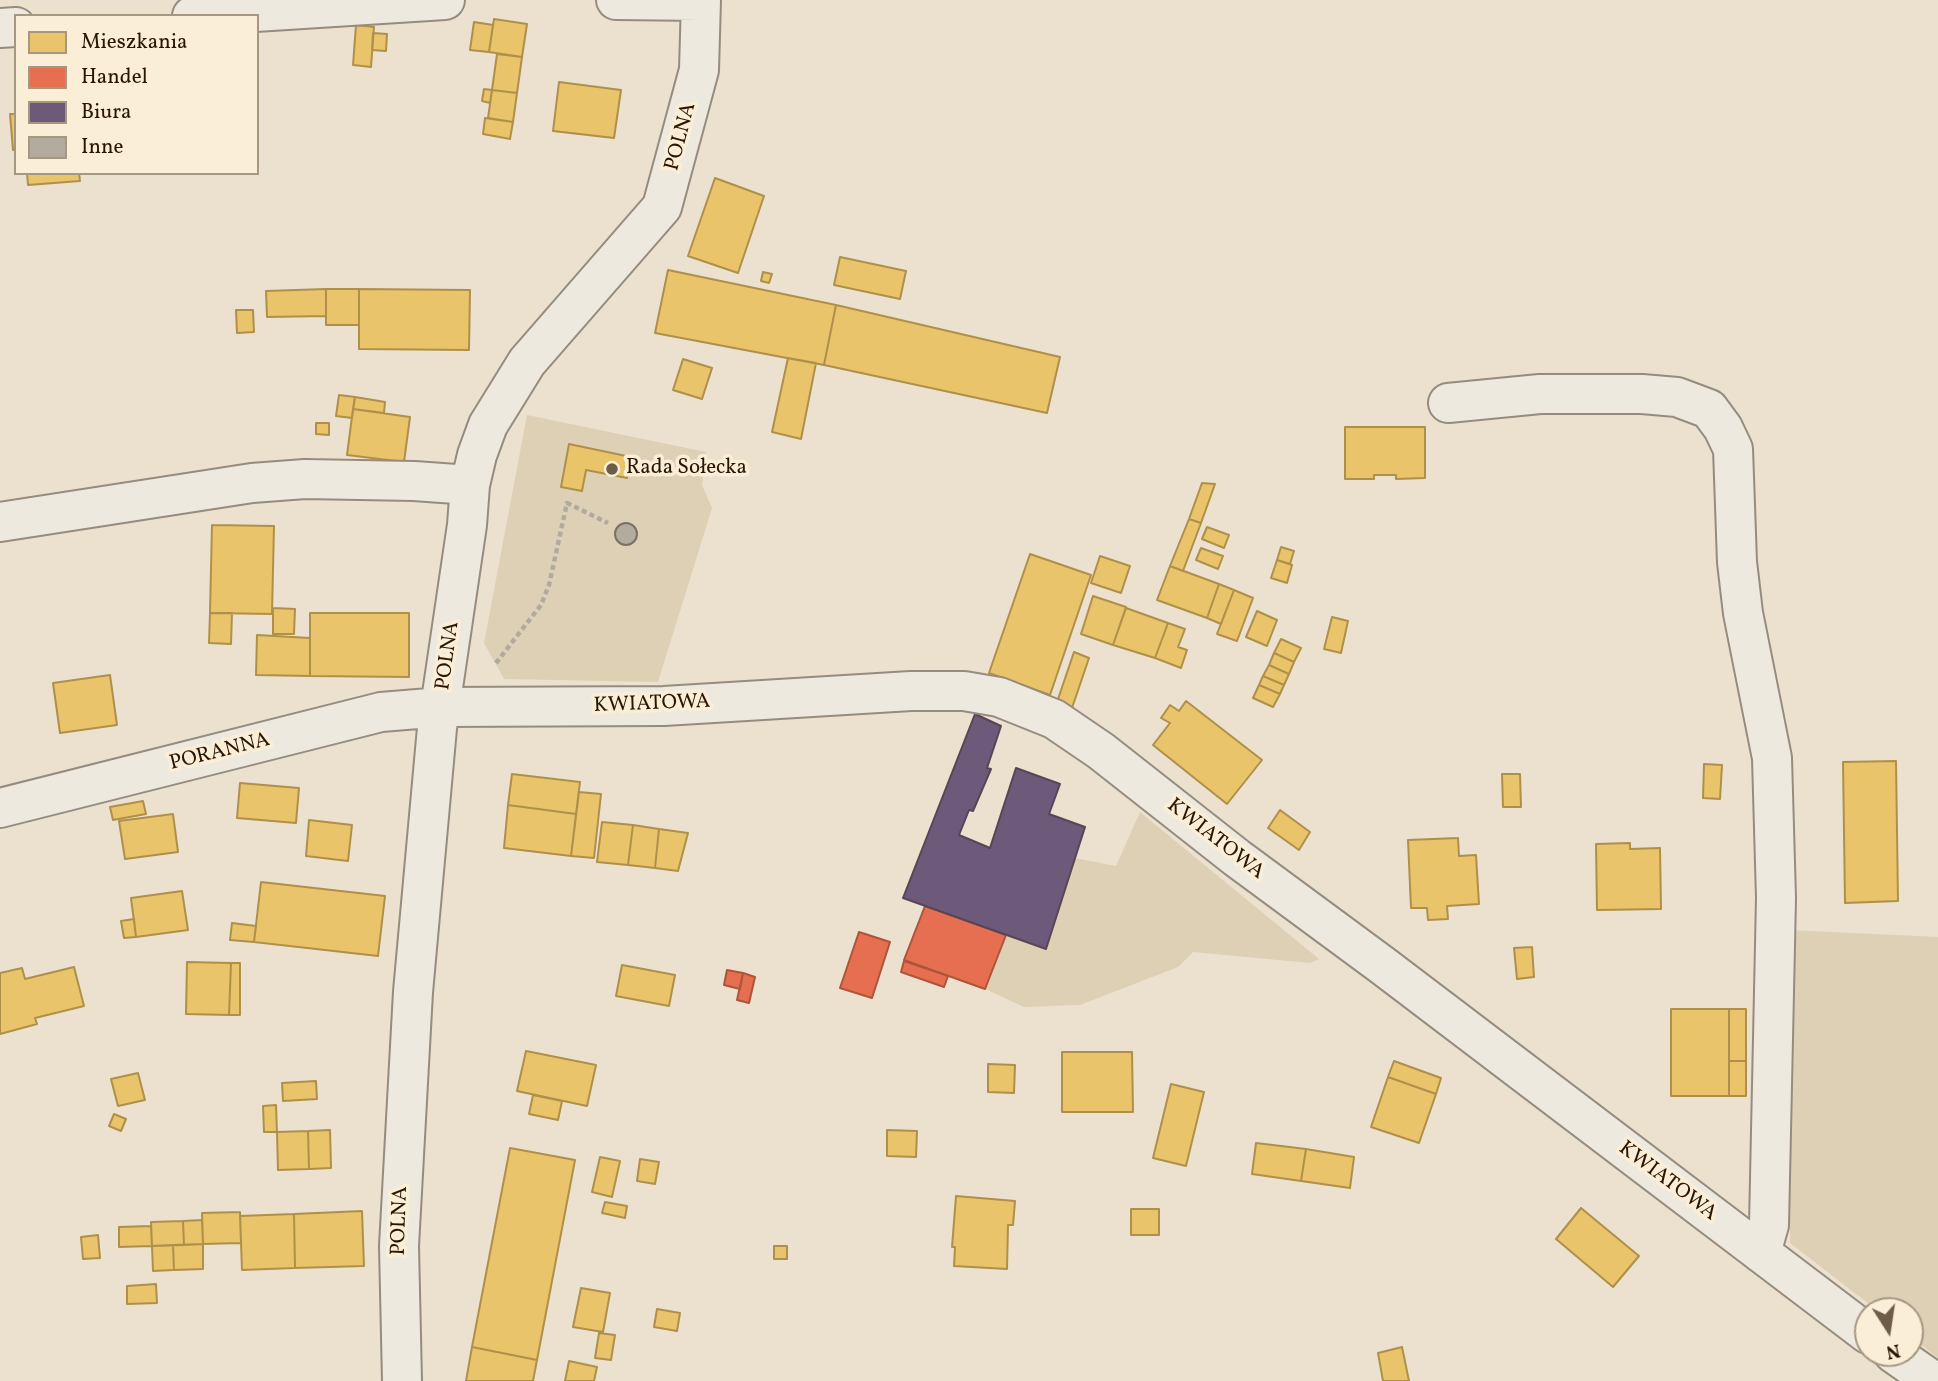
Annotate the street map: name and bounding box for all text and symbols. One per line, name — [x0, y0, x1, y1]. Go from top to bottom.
legend — [14, 14, 259, 175]
text: Mieszkania — [81, 28, 188, 57]
text: Handel — [81, 63, 148, 92]
text: Biura — [81, 98, 132, 127]
street label: POLNA — [661, 100, 703, 174]
text: Inne — [81, 133, 123, 162]
place label: Rada Sołecka — [626, 456, 747, 482]
marker: Rada Sołecka — [604, 461, 620, 477]
street label: POLNA — [432, 620, 466, 692]
street label: KWIATOWA — [593, 690, 711, 720]
street label: PORANNA — [167, 728, 273, 778]
street label: KWIATOWA — [1161, 794, 1269, 886]
street label: KWIATOWA — [1613, 1137, 1721, 1227]
street label: POLNA — [387, 1186, 415, 1256]
north arrow — [1854, 1297, 1924, 1367]
text: N — [1884, 1336, 1902, 1365]

